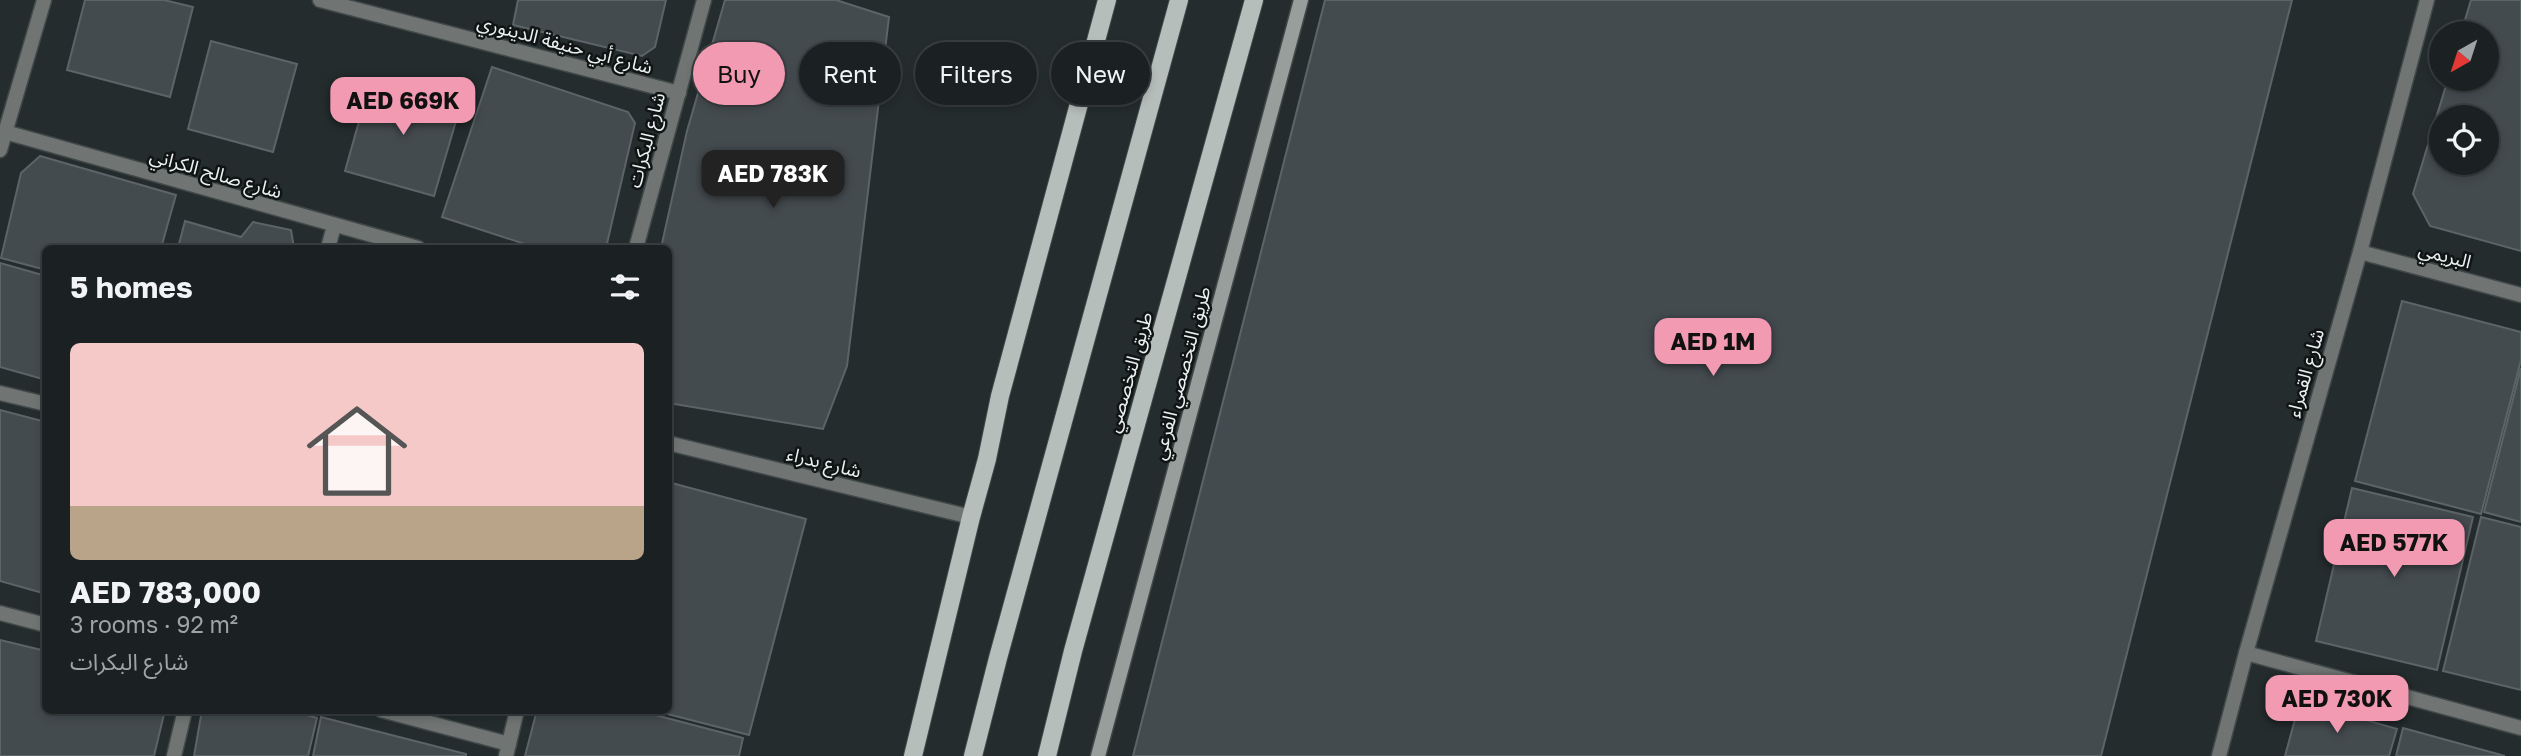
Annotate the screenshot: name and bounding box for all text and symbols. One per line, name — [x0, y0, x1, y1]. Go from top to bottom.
street label: شارع أبي حنيفة الدينوري — [474, 9, 655, 82]
north arrow — [2429, 21, 2499, 91]
map controls — [2429, 21, 2499, 175]
chip: Buy — [693, 42, 785, 105]
chip: Rent — [799, 42, 901, 105]
chip: Filters — [915, 42, 1037, 105]
chip: New — [1051, 42, 1150, 105]
pin: AED 669K — [331, 78, 475, 137]
text: AED 669K — [346, 86, 460, 114]
street label: شارع البكرات — [622, 90, 672, 191]
button: locate — [2429, 105, 2499, 175]
street label: شارع صالح الكراني — [146, 143, 285, 207]
pin: AED 783K — [701, 150, 845, 210]
text: AED 783K — [718, 159, 828, 187]
street label: البريمي — [2415, 236, 2474, 277]
icon: filters — [606, 268, 644, 306]
text: 5 homes — [70, 269, 193, 305]
street label: طريق التخصصي الفرعي — [1146, 284, 1219, 463]
street label: طريق التخصصي — [1100, 309, 1161, 436]
pin: AED 1M — [1656, 318, 1770, 378]
street label: شارع القمراء — [2281, 326, 2331, 421]
text: AED 1M — [1670, 327, 1756, 355]
icon: home — [294, 388, 420, 514]
street label: شارع بدراء — [784, 441, 864, 485]
pin: AED 577K — [2322, 520, 2466, 579]
text: AED 577K — [2340, 528, 2448, 556]
text: AED 783,000 — [70, 574, 261, 610]
text: 3 rooms · 92 m² — [70, 610, 238, 638]
text: شارع البكرات — [70, 647, 188, 675]
pin: AED 730K — [2265, 676, 2409, 735]
text: AED 730K — [2281, 684, 2393, 712]

